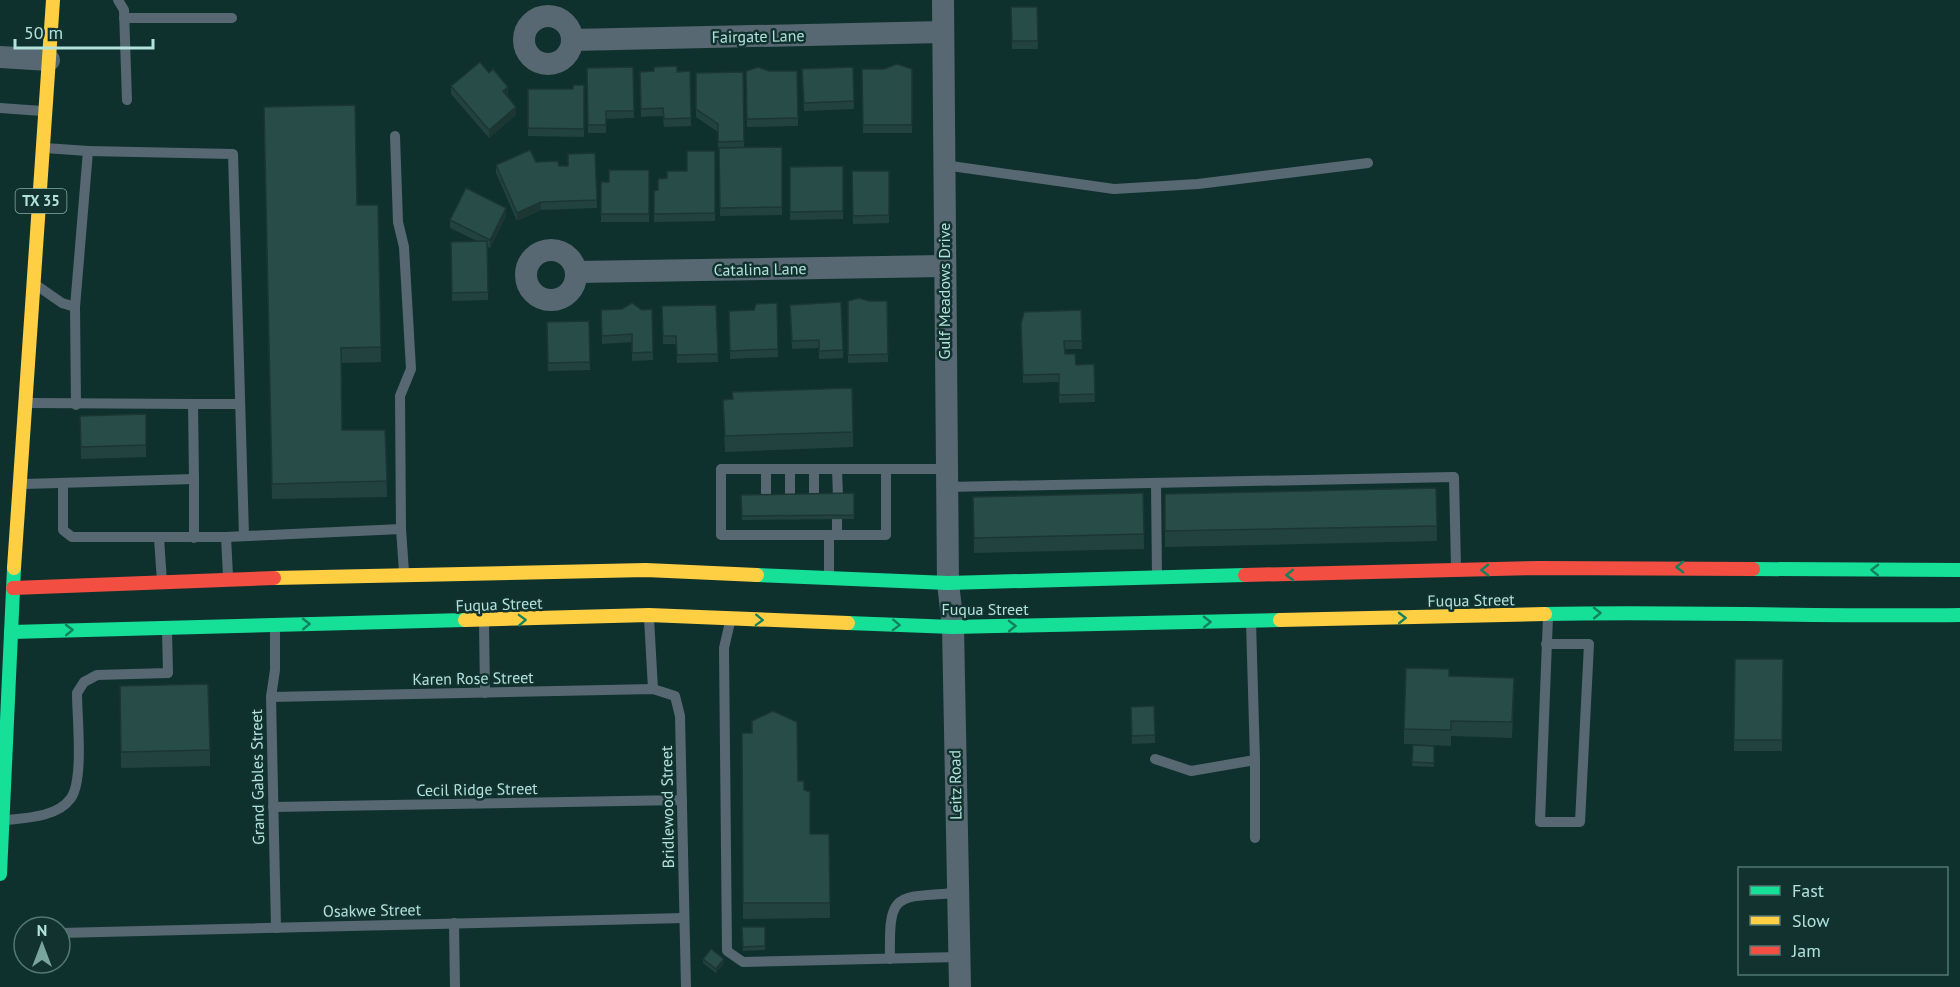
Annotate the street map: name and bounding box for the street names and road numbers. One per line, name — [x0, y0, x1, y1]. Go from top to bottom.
street label: Fairgate Lane — [711, 25, 805, 47]
road number: TX 35 — [15, 189, 66, 213]
street label: Gulf Meadows Drive — [934, 223, 954, 359]
street label: Catalina Lane — [713, 258, 807, 280]
street label: Fuqua Street — [1427, 589, 1515, 611]
street label: Fuqua Street — [455, 592, 543, 616]
street label: Fuqua Street — [941, 599, 1029, 619]
street label: Karen Rose Street — [412, 667, 534, 689]
street label: Grand Gables Street — [246, 708, 268, 845]
street label: Bridlewood Street — [656, 745, 678, 869]
street label: Leitz Road — [944, 750, 966, 820]
street label: Cecil Ridge Street — [416, 778, 538, 800]
street label: Osakwe Street — [323, 899, 422, 921]

